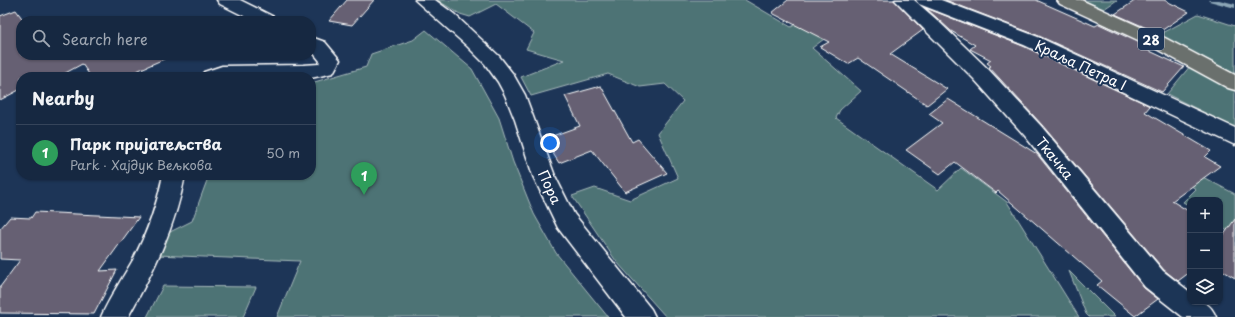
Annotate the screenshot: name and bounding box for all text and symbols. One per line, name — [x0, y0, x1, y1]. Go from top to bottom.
search box — [16, 16, 316, 60]
icon: search — [30, 27, 52, 49]
text: Search here — [62, 27, 148, 50]
road number: 28 — [1138, 28, 1164, 50]
street label: Краља Петра I — [1032, 35, 1130, 95]
text: Nearby — [32, 85, 94, 111]
text: Парк пријатељства — [70, 132, 222, 155]
street label: Ткачка — [1031, 132, 1079, 184]
your location — [540, 133, 560, 153]
text: 1 — [42, 143, 48, 162]
text: 50 m — [266, 143, 300, 162]
text: Park · Хајдук Вељкова — [70, 155, 212, 174]
pin: 1 — [351, 162, 377, 195]
street label: Пора — [533, 166, 567, 208]
map controls — [1187, 197, 1223, 305]
button: + — [1187, 197, 1223, 233]
button: − — [1187, 233, 1223, 269]
button: layers — [1187, 269, 1223, 305]

